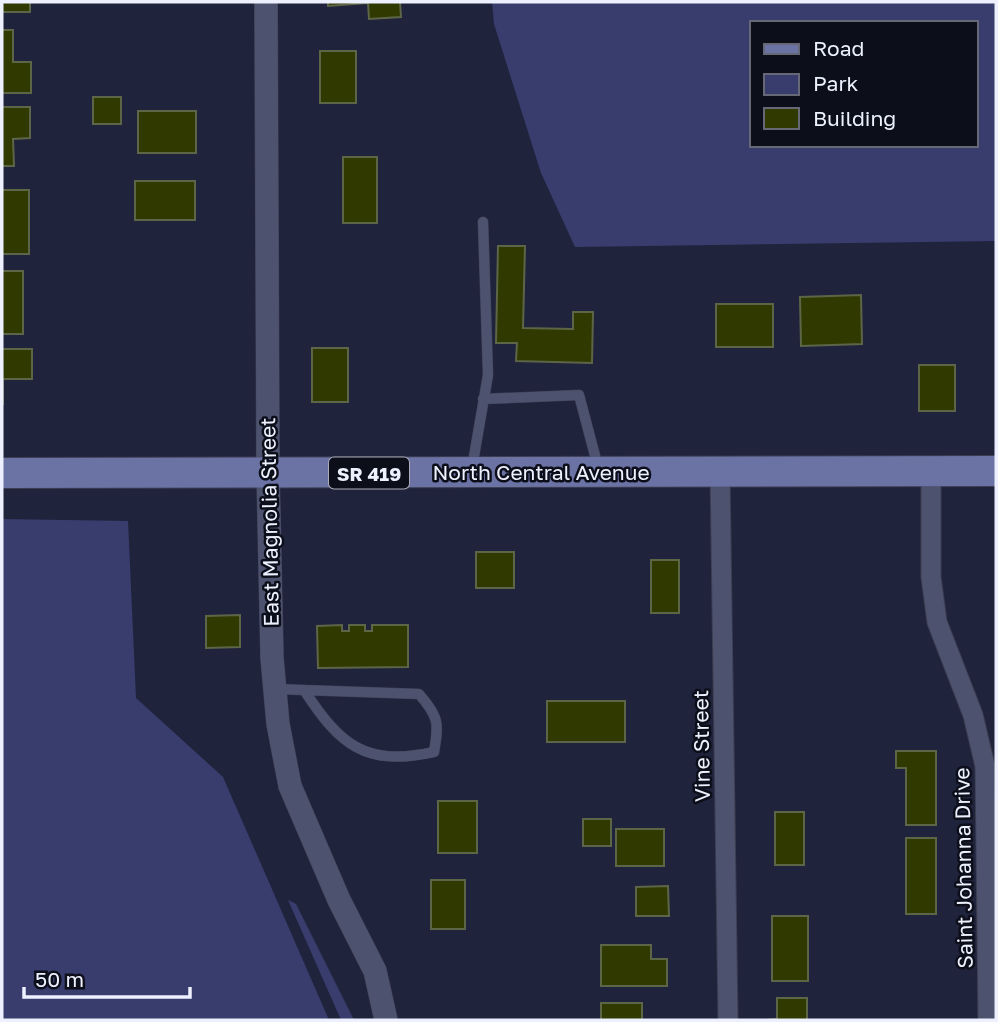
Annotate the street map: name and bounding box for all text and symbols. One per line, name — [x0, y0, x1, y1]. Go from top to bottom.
legend — [750, 21, 977, 147]
text: Road — [813, 35, 864, 61]
text: Park — [813, 70, 859, 96]
text: Building — [813, 105, 896, 131]
street label: East Magnolia Street — [254, 417, 284, 627]
road number: SR 419 — [329, 458, 409, 488]
street label: North Central Avenue — [432, 459, 650, 485]
street label: Vine Street — [687, 690, 715, 802]
street label: Saint Johanna Drive — [948, 767, 978, 969]
scale bar — [24, 956, 191, 1000]
text: 50 m — [35, 966, 84, 992]

